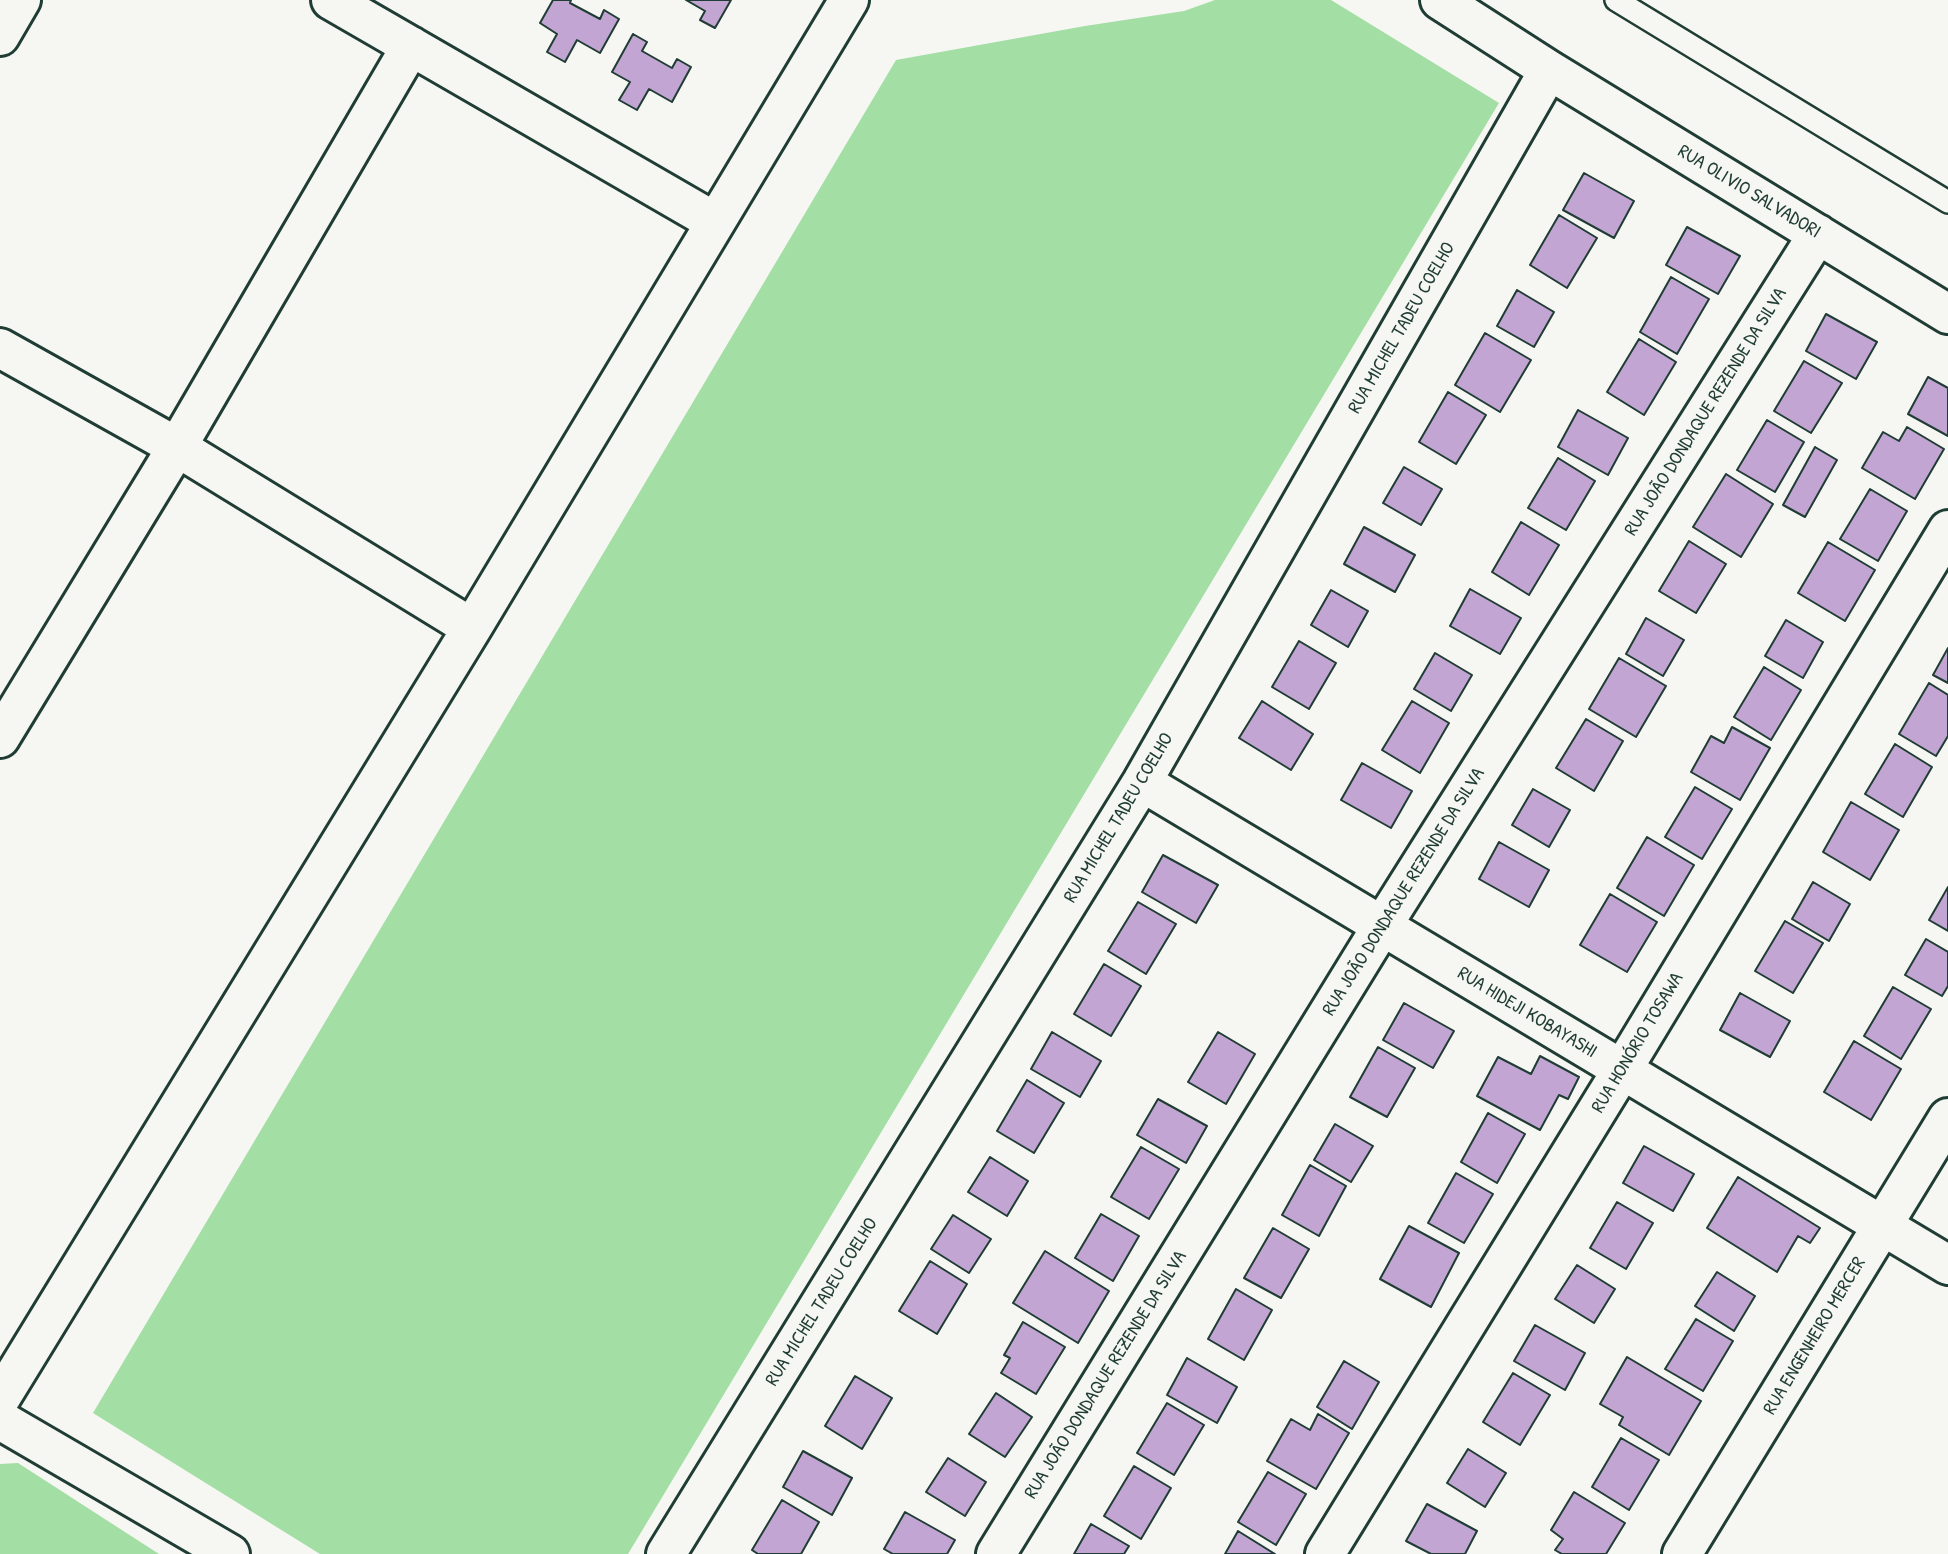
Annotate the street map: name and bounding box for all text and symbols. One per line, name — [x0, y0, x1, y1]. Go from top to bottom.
street label: RUA OLIVIO SALVADORI — [1673, 140, 1825, 244]
street label: RUA MICHEL TADEU COELHO — [1344, 238, 1460, 418]
street label: RUA JOÃO DONDAQUE REZENDE DA SILVA — [1620, 284, 1792, 540]
street label: RUA MICHEL TADEU COELHO — [1059, 729, 1179, 907]
street label: RUA JOÃO DONDAQUE REZENDE DA SILVA — [1318, 764, 1490, 1020]
street label: RUA HIDEJI KOBAYASHI — [1453, 962, 1601, 1064]
street label: RUA HONÓRIO TOSAWA — [1587, 969, 1689, 1117]
street label: RUA MICHEL TADEU COELHO — [761, 1214, 883, 1390]
street label: RUA JOÃO DONDAQUE REZENDE DA SILVA — [1020, 1247, 1192, 1503]
street label: RUA ENGENHEIRO MERCER — [1759, 1253, 1871, 1419]

